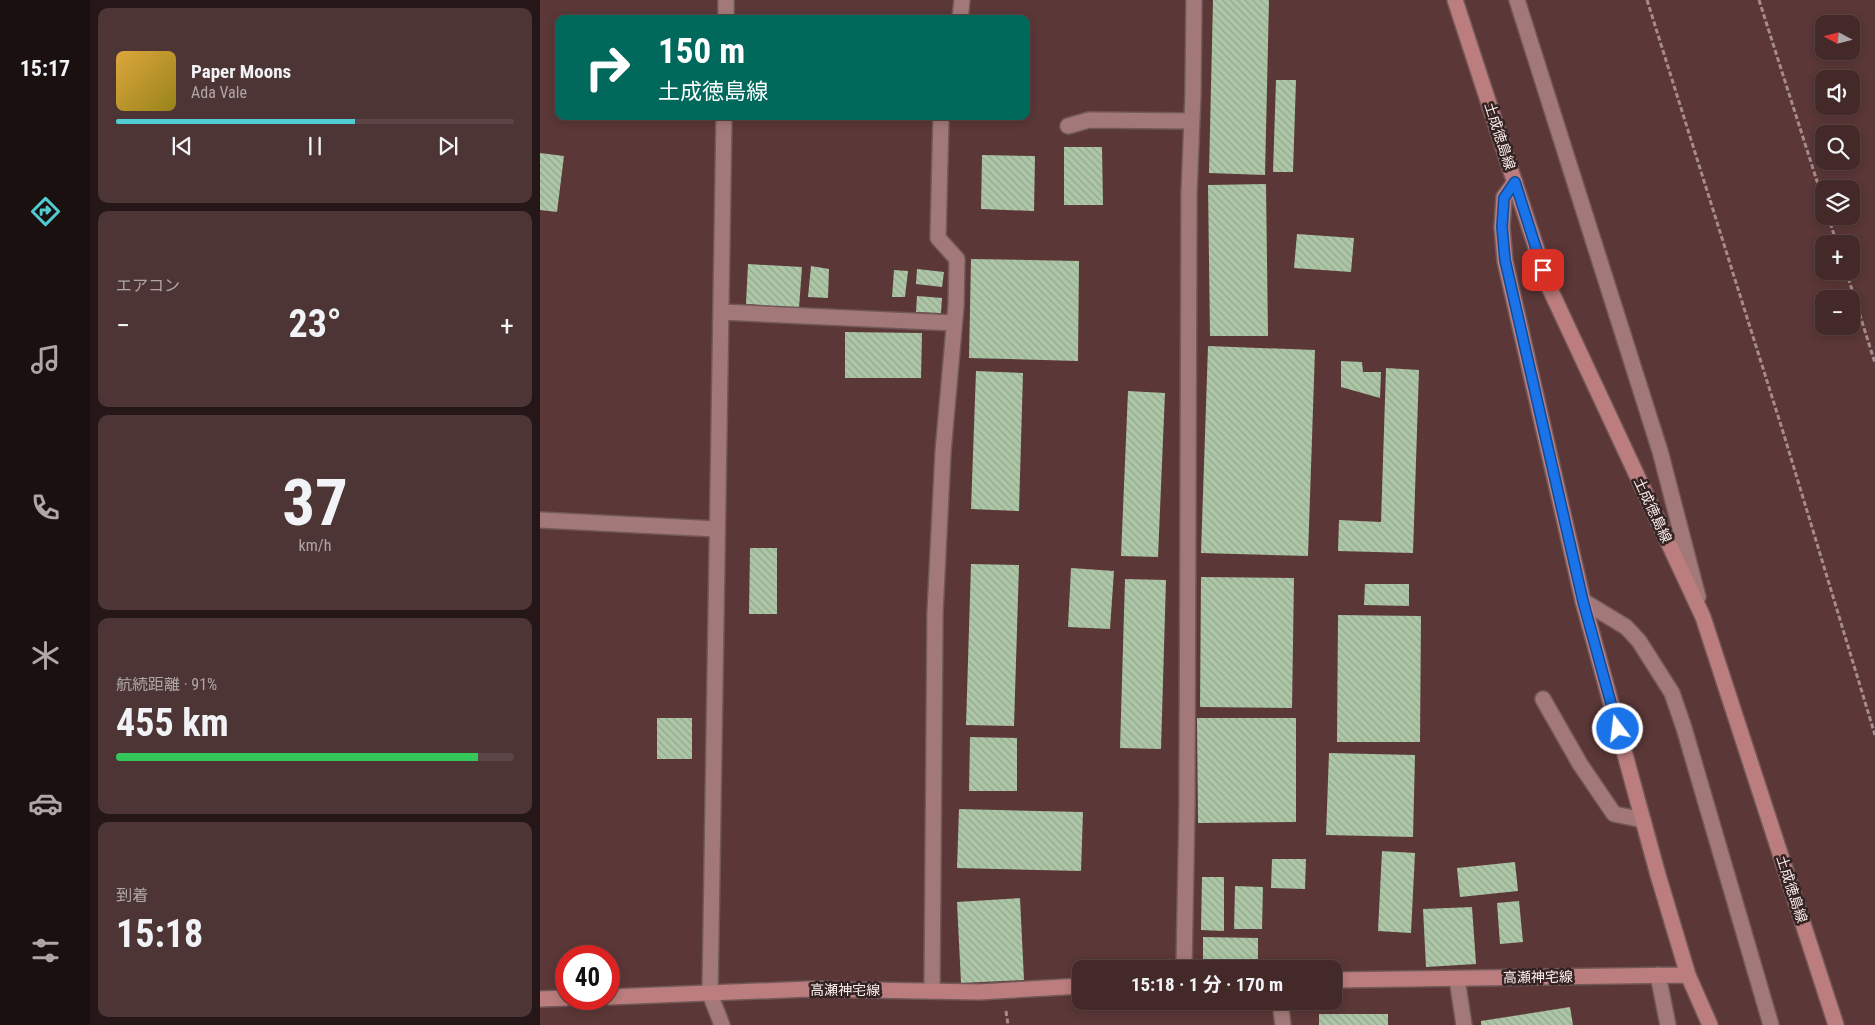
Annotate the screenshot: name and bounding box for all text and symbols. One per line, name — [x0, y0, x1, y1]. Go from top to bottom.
north arrow — [1815, 15, 1860, 60]
map controls — [1815, 15, 1860, 335]
text: 150 m — [658, 31, 745, 72]
icon: right — [575, 35, 640, 100]
text: 15:17 — [20, 56, 70, 81]
text: Paper Moons — [191, 60, 291, 83]
button: sound — [1815, 70, 1860, 115]
text: 土成徳島線 — [658, 79, 768, 104]
text: Ada Vale — [191, 83, 247, 102]
street label: 土成徳島線 — [1482, 100, 1518, 172]
button: search — [1815, 125, 1860, 170]
icon: previous — [168, 132, 196, 160]
icon: pause — [301, 132, 329, 160]
icon: next — [434, 132, 462, 160]
button: layers — [1815, 180, 1860, 225]
icon: directions — [28, 194, 63, 229]
button: + — [1815, 235, 1860, 280]
pin — [1522, 249, 1564, 291]
icon: arrive — [1529, 256, 1557, 284]
text: エアコン — [116, 276, 180, 295]
button: − — [1815, 290, 1860, 335]
text: 23° — [288, 302, 342, 346]
text: − — [116, 309, 130, 342]
text: + — [500, 309, 514, 342]
icon: music — [28, 342, 63, 377]
text: 37 — [282, 465, 348, 541]
street label: 土成徳島線 — [1631, 475, 1675, 545]
icon: phone — [28, 490, 63, 525]
text: km/h — [299, 536, 331, 555]
icon: climate — [28, 638, 63, 673]
text: 航続距離 · 91% — [116, 675, 217, 694]
text: 455 km — [116, 701, 229, 745]
position arrow — [1591, 702, 1643, 754]
icon: car — [28, 786, 63, 821]
street label: 土成徳島線 — [1774, 853, 1810, 925]
text: 到着 — [116, 886, 148, 905]
text: 15:18 — [116, 912, 203, 956]
icon: filters — [28, 933, 63, 968]
speed limit sign: 40 — [555, 945, 620, 1010]
street label: 高瀬神宅線 — [1503, 968, 1573, 986]
text: 15:18 · 1 分 · 170 m — [1131, 973, 1283, 996]
street label: 高瀬神宅線 — [810, 982, 880, 998]

